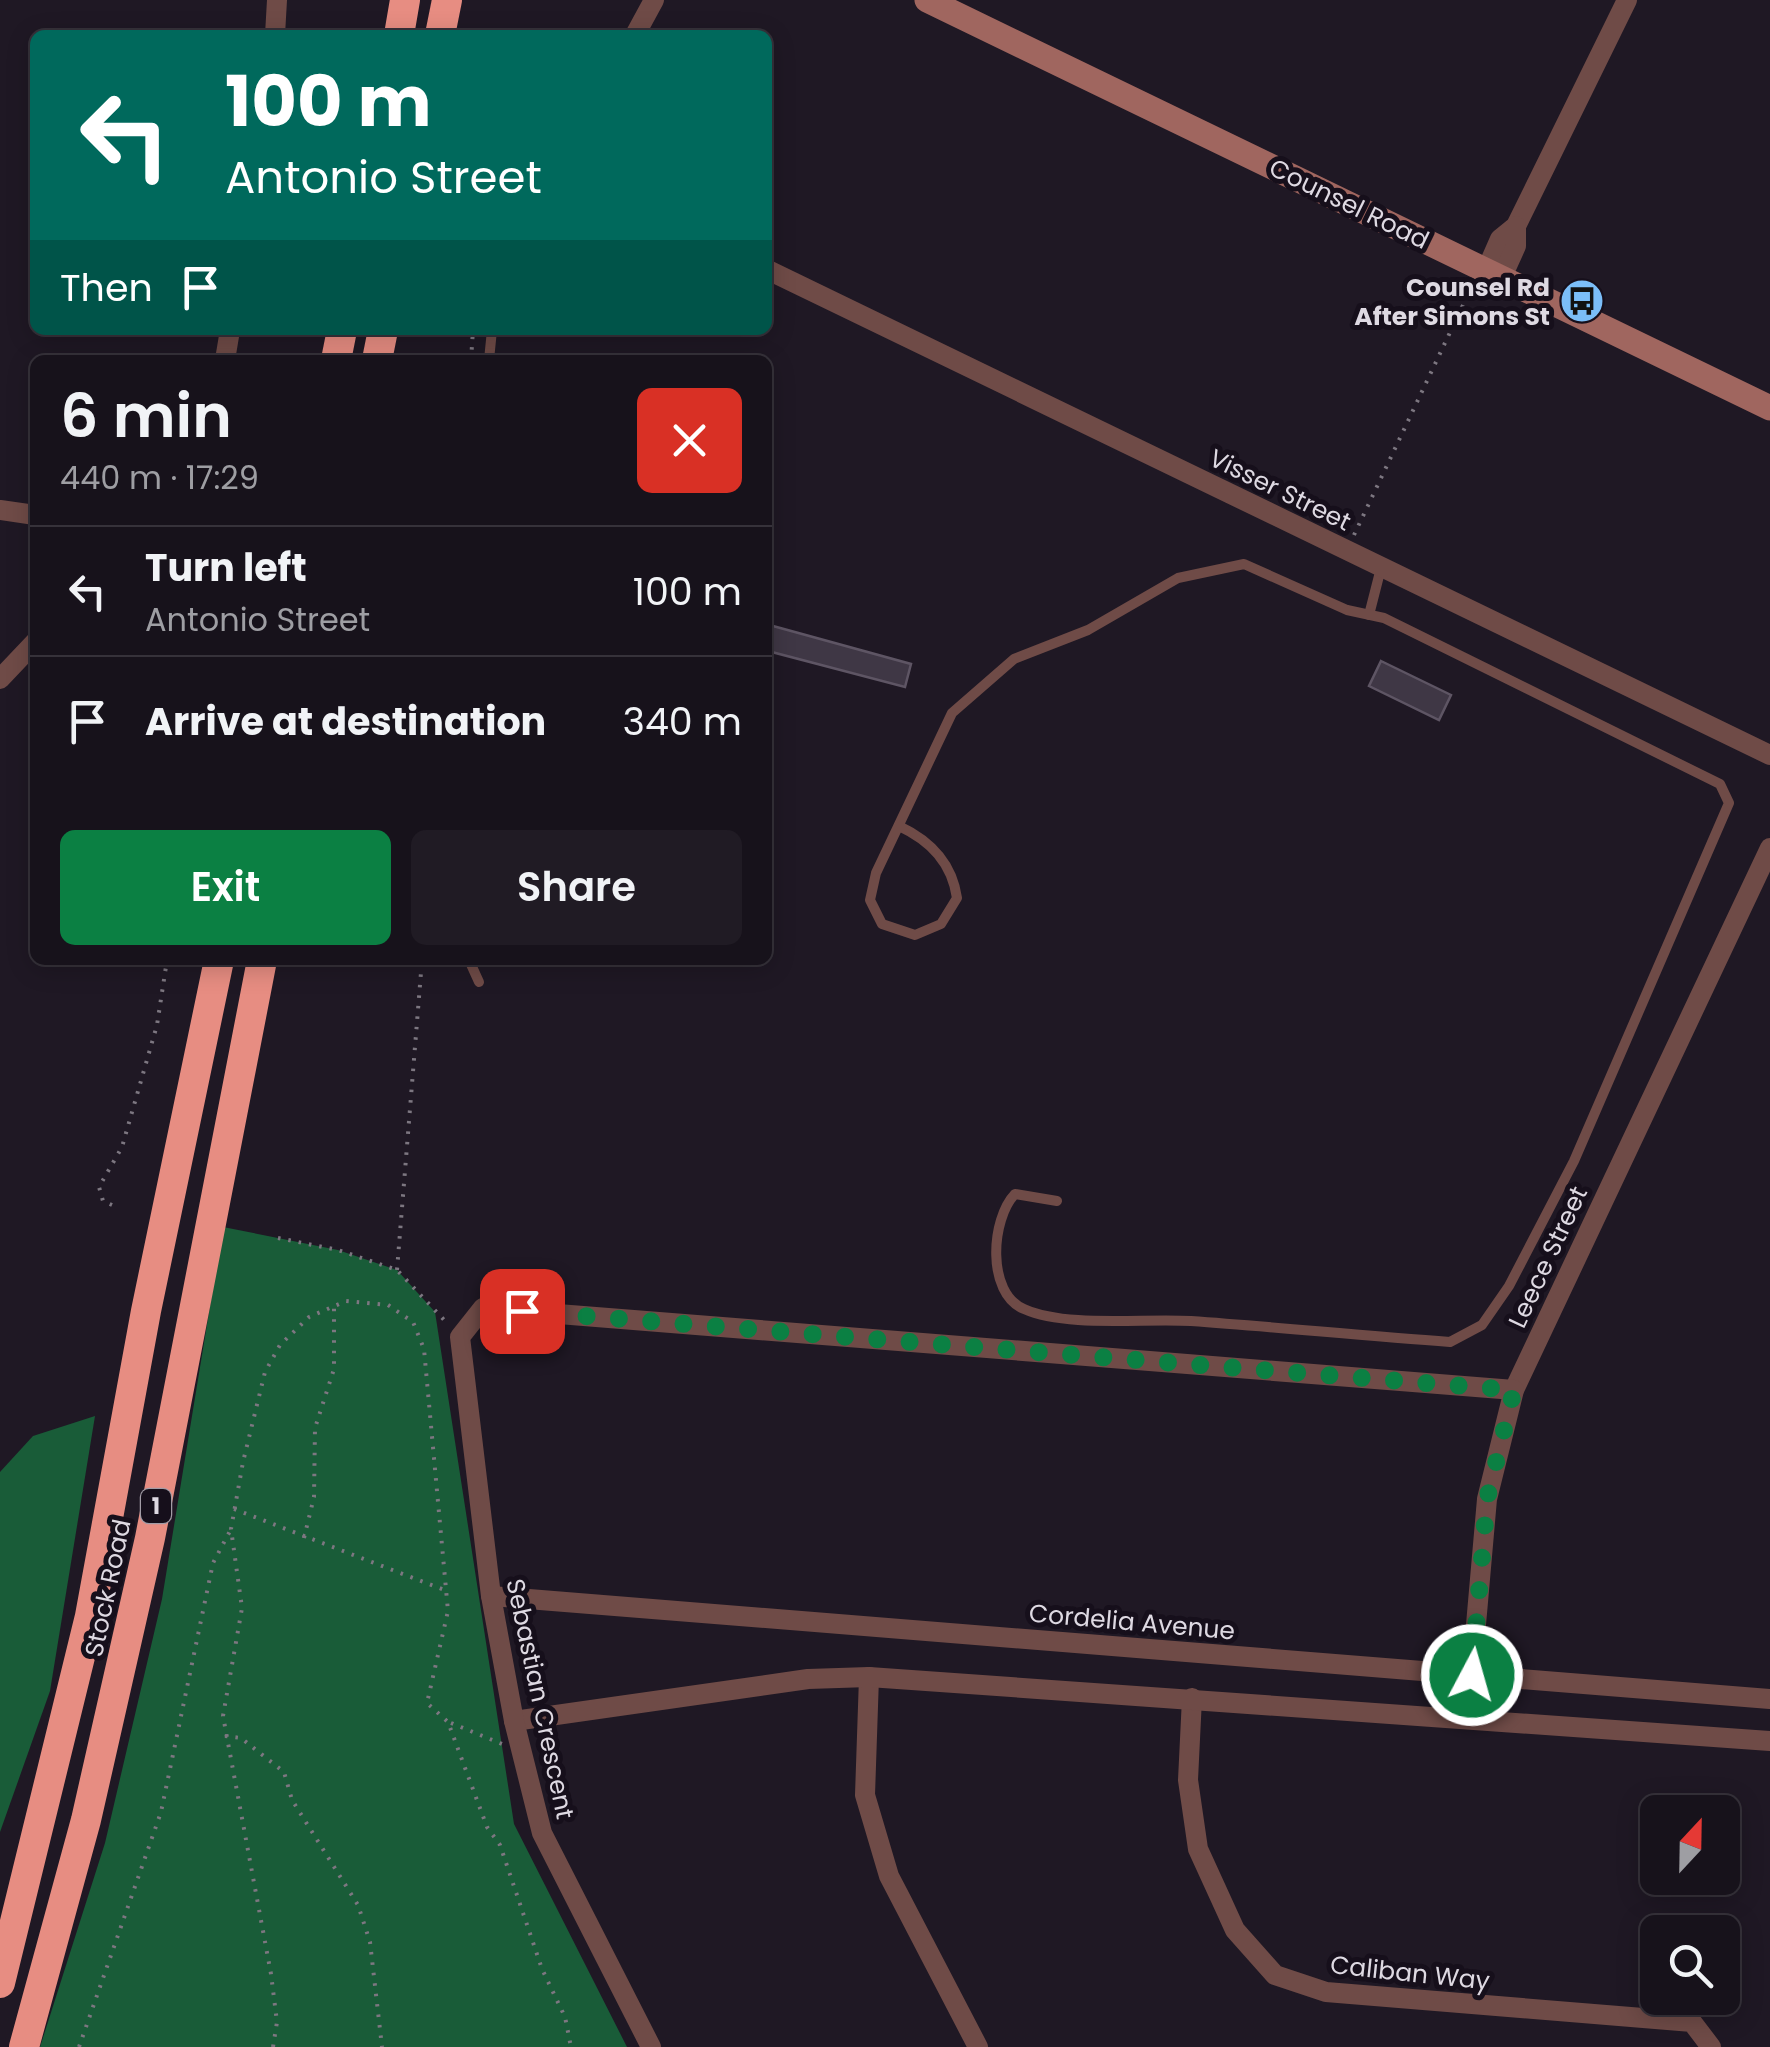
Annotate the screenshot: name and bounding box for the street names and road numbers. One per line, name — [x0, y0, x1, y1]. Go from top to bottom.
street label: Counsel Road — [1263, 150, 1435, 258]
street label: Visser Street — [1203, 441, 1357, 539]
street label: Leece Street — [1500, 1181, 1596, 1333]
road number: 1 — [141, 1489, 171, 1523]
street label: Stock Road — [76, 1516, 140, 1660]
street label: Sebastian Crescent — [497, 1576, 583, 1822]
street label: Cordelia Avenue — [1027, 1596, 1237, 1648]
street label: Caliban Way — [1328, 1947, 1492, 1999]

